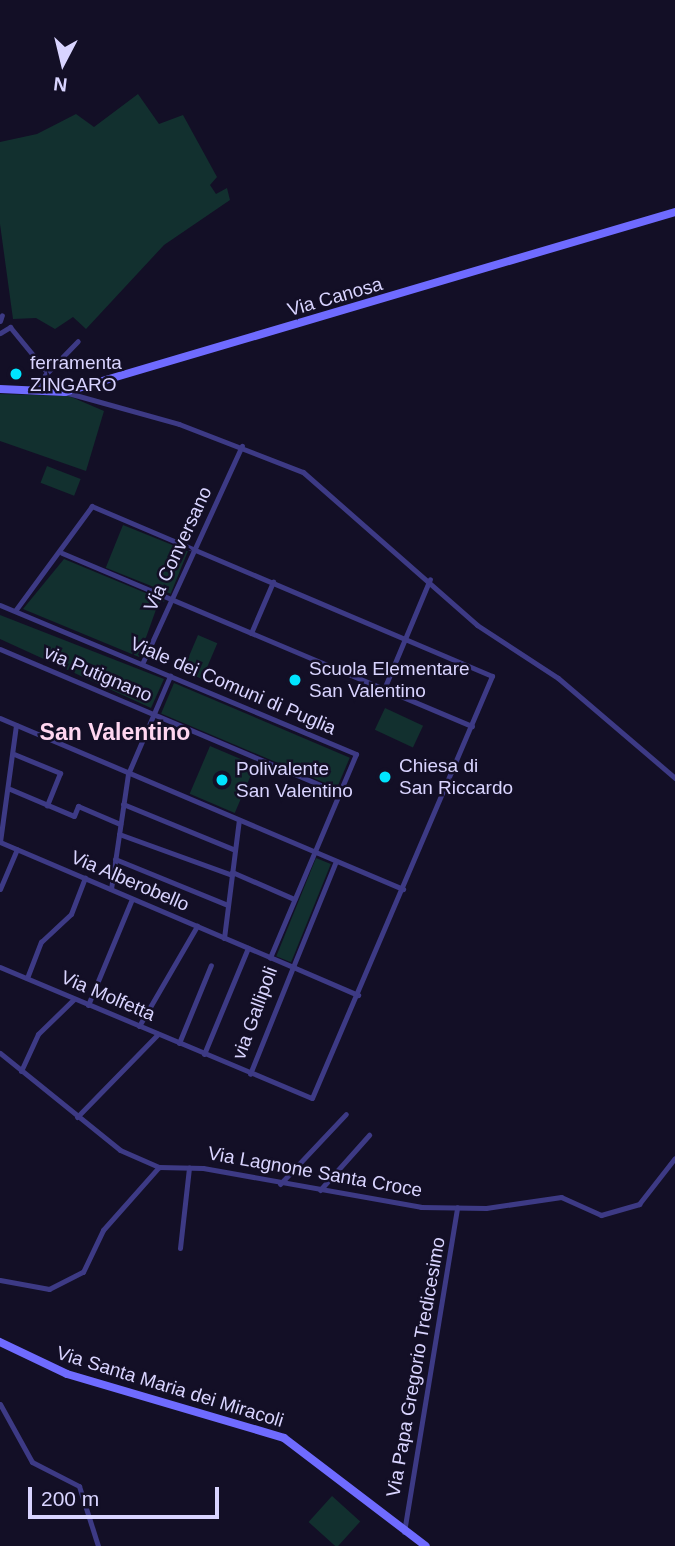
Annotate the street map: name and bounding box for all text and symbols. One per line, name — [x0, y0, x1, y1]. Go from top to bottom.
north arrow — [28, 28, 98, 98]
text: N — [52, 73, 68, 96]
street label: Via Canosa — [285, 273, 385, 321]
place label: ferramenta ZINGARO — [30, 352, 122, 396]
marker: ferramenta ZINGARO — [8, 366, 24, 382]
street label: Via Conversano — [139, 483, 217, 615]
street label: Viale dei Comuni di Puglia — [127, 632, 339, 740]
street label: via Putignano — [41, 641, 155, 707]
place label: Scuola Elementare San Valentino — [309, 658, 470, 702]
marker: Scuola Elementare San Valentino — [287, 672, 303, 688]
district label: San Valentino — [40, 718, 190, 746]
place label: Chiesa di San Riccardo — [399, 755, 513, 799]
place label: Polivalente San Valentino — [236, 758, 353, 802]
marker: Chiesa di San Riccardo — [377, 769, 393, 785]
marker: Polivalente San Valentino — [214, 772, 230, 788]
street label: Via Alberobello — [67, 846, 193, 916]
street label: via Gallipoli — [228, 963, 282, 1063]
street label: Via Molfetta — [58, 966, 158, 1026]
street label: Via Lagnone Santa Croce — [206, 1142, 424, 1202]
street label: Via Papa Gregorio Tredicesimo — [382, 1235, 450, 1499]
street label: Via Santa Maria dei Miracoli — [54, 1342, 286, 1432]
scale bar — [32, 1472, 222, 1516]
text: 200 m — [41, 1487, 99, 1510]

